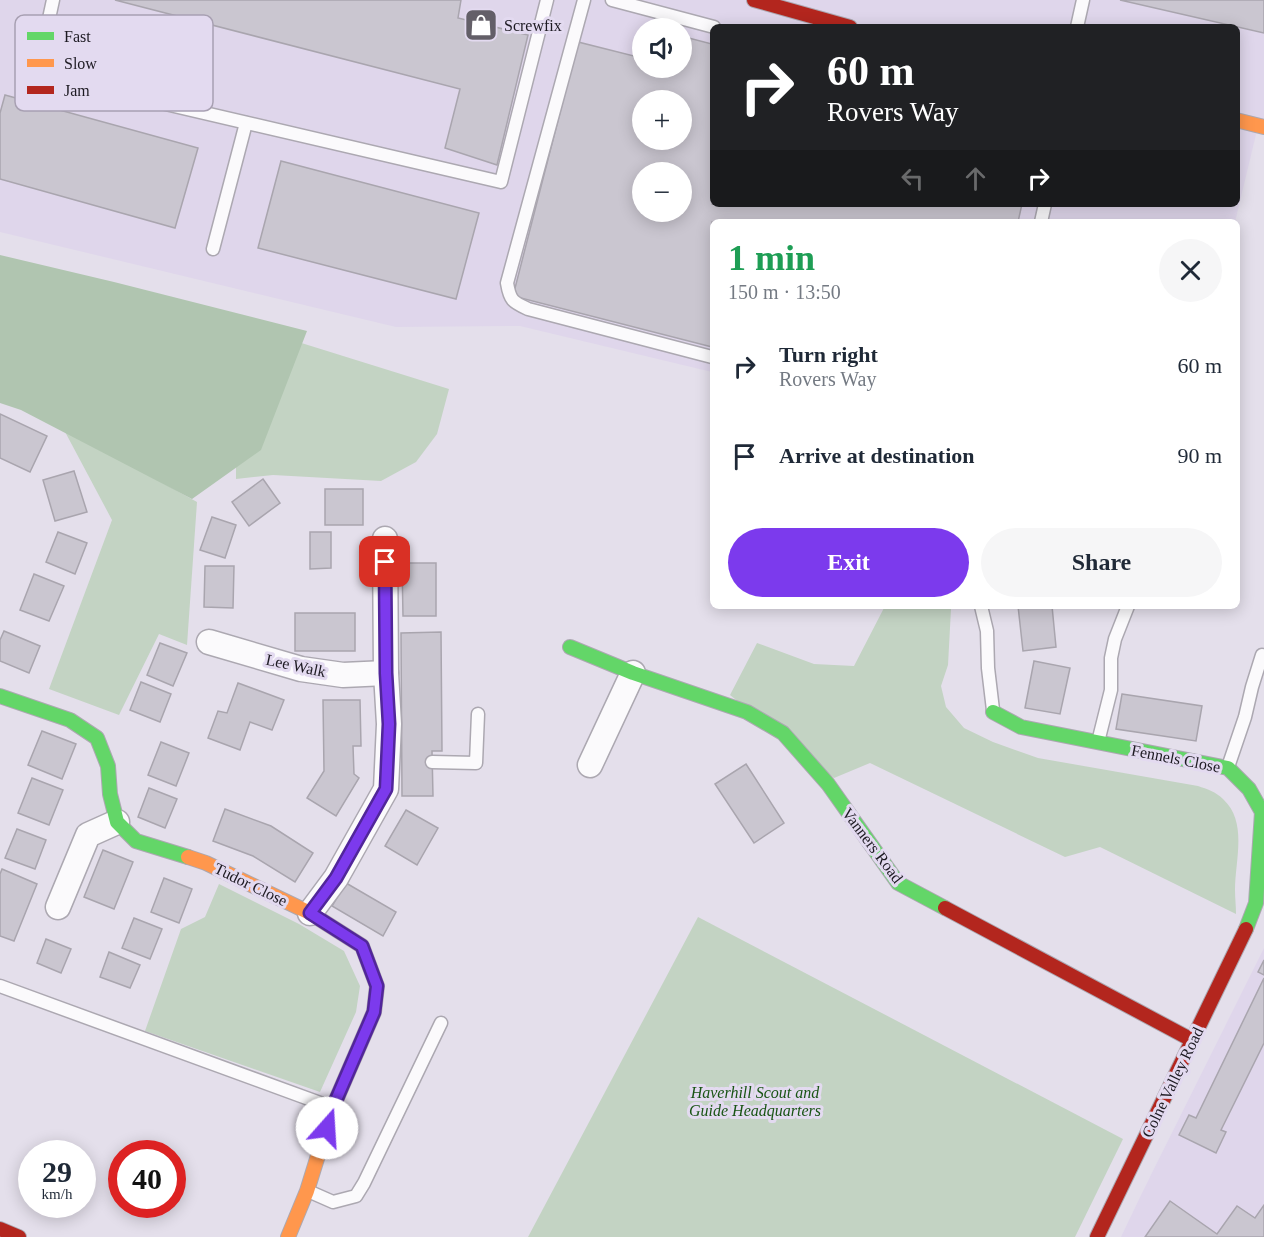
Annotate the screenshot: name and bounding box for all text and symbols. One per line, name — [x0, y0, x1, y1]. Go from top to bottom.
shop icon: Screwfix — [463, 7, 499, 43]
legend — [15, 15, 213, 111]
place label: Screwfix — [504, 17, 562, 34]
map controls — [632, 18, 692, 222]
button: sound — [632, 18, 692, 78]
text: Fast — [64, 28, 91, 45]
icon: right — [728, 48, 806, 126]
text: 60 m — [827, 48, 915, 94]
text: Slow — [64, 55, 97, 72]
text: Jam — [64, 82, 90, 99]
button: + — [632, 90, 692, 150]
text: Rovers Way — [827, 97, 959, 127]
button: − — [632, 162, 692, 222]
icon: left — [896, 162, 929, 195]
icon: ahead — [959, 162, 992, 195]
icon: right — [1022, 162, 1055, 195]
text: 1 min — [728, 238, 815, 278]
button: close — [1159, 239, 1222, 302]
text: 150 m · 13:50 — [728, 281, 841, 303]
text: Turn right — [779, 342, 878, 367]
icon: right — [728, 350, 761, 383]
text: 60 m — [1177, 353, 1222, 378]
text: Rovers Way — [779, 368, 876, 390]
icon: arrive — [728, 440, 761, 473]
text: Arrive at destination — [779, 443, 975, 468]
text: 90 m — [1177, 443, 1222, 468]
button: Exit — [728, 528, 969, 597]
button: Share — [981, 528, 1222, 597]
pin — [359, 536, 410, 587]
icon: arrive — [368, 545, 401, 578]
street label: Lee Walk — [264, 651, 328, 680]
street label: Fennels Close — [1130, 742, 1222, 775]
street label: Vanners Road — [839, 805, 906, 886]
street label: Tudor Close — [212, 859, 290, 909]
street label: Colne Valley Road — [1138, 1024, 1207, 1141]
park label: Haverhill Scout and Guide Headquarters — [689, 1084, 821, 1120]
position arrow — [295, 1096, 359, 1160]
speed limit sign: 40 — [108, 1140, 186, 1218]
text: 29 — [42, 1155, 72, 1188]
text: km/h — [42, 1186, 72, 1202]

